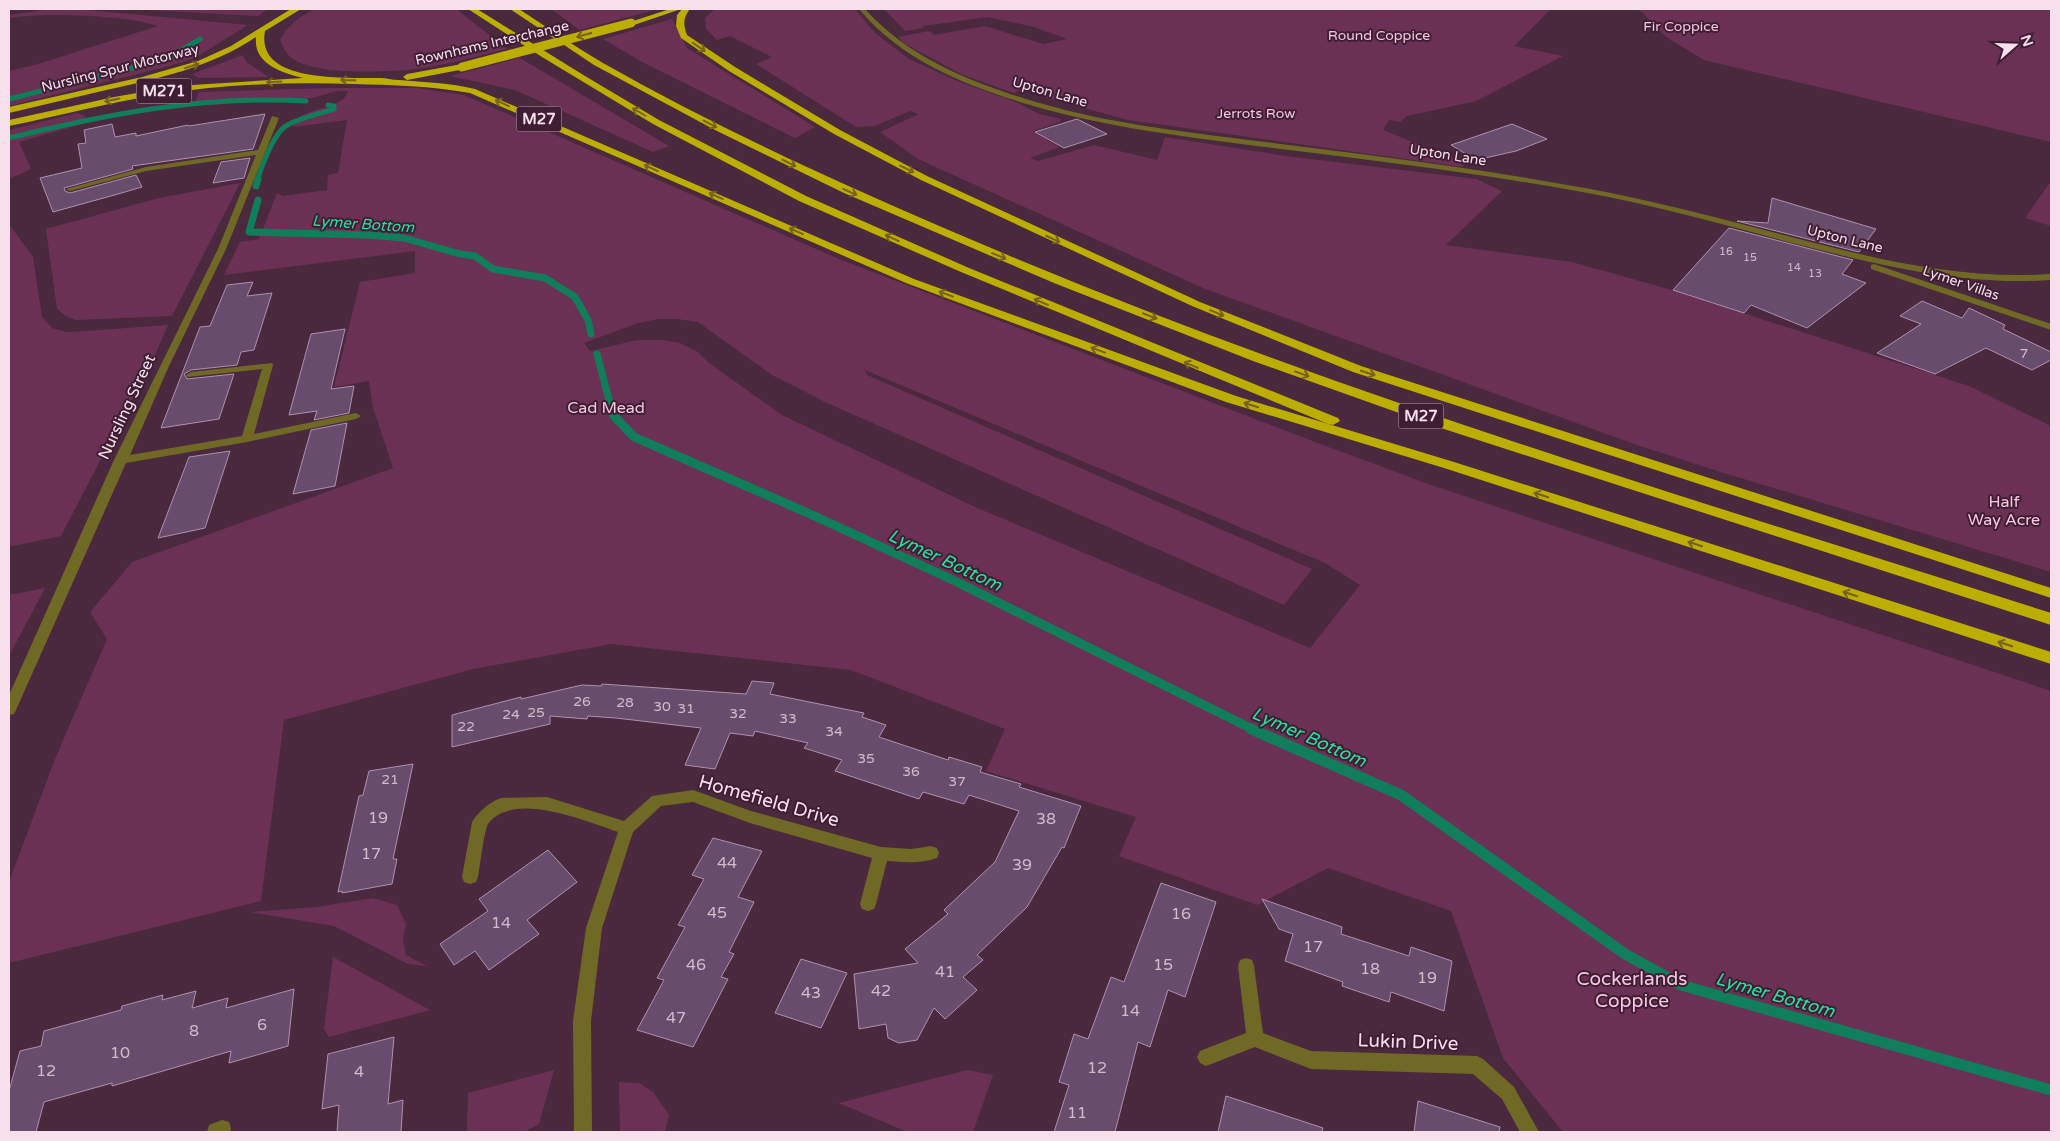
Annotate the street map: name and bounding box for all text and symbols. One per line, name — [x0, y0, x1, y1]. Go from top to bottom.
street label: Rownhams Interchange — [413, 17, 571, 69]
park label: Fir Coppice — [1643, 18, 1719, 35]
north arrow — [1990, 20, 2040, 70]
park label: Round Coppice — [1328, 27, 1430, 44]
one-way arrow — [577, 31, 593, 41]
text: N — [2017, 33, 2037, 49]
street label: Nursling Spur Motorway — [40, 40, 201, 96]
one-way arrow — [692, 42, 706, 52]
one-way arrow — [184, 61, 200, 70]
street label: Upton Lane — [1010, 73, 1090, 111]
one-way arrow — [340, 75, 356, 85]
road number: M271 — [136, 78, 192, 104]
one-way arrow — [266, 78, 282, 87]
one-way arrow — [105, 96, 121, 105]
one-way arrow — [495, 98, 510, 107]
park label: Jerrots Row — [1217, 105, 1295, 122]
road number: M27 — [516, 106, 562, 132]
one-way arrow — [632, 106, 646, 116]
one-way arrow — [702, 119, 717, 129]
street label: Upton Lane — [1408, 141, 1488, 169]
one-way arrow — [781, 159, 796, 168]
one-way arrow — [644, 162, 659, 172]
one-way arrow — [899, 165, 914, 174]
one-way arrow — [842, 187, 857, 197]
one-way arrow — [709, 190, 724, 200]
water label: Lymer Bottom — [311, 211, 416, 237]
street label: Upton Lane — [1805, 221, 1885, 257]
one-way arrow — [789, 226, 804, 235]
one-way arrow — [885, 233, 900, 243]
one-way arrow — [1045, 235, 1060, 245]
house number: 16 — [1719, 245, 1733, 258]
one-way arrow — [991, 251, 1006, 261]
house number: 15 — [1743, 251, 1757, 264]
house number: 14 — [1787, 261, 1801, 274]
street label: Lymer Villas — [1920, 262, 2002, 304]
house number: 13 — [1808, 267, 1822, 280]
one-way arrow — [939, 289, 954, 298]
one-way arrow — [1034, 297, 1050, 306]
one-way arrow — [1210, 309, 1225, 318]
one-way arrow — [1142, 312, 1157, 321]
one-way arrow — [1091, 345, 1107, 354]
house number: 7 — [2020, 345, 2028, 362]
street label: Nursling Street — [94, 351, 160, 463]
one-way arrow — [1184, 359, 1199, 369]
one-way arrow — [1360, 369, 1376, 378]
one-way arrow — [1294, 370, 1309, 379]
park label: Cad Mead — [567, 398, 645, 418]
one-way arrow — [1244, 400, 1260, 410]
road number: M27 — [1398, 404, 1444, 428]
one-way arrow — [1533, 489, 1549, 499]
park label: Half Way Acre — [1968, 492, 2040, 530]
water label: Lymer Bottom — [885, 524, 1006, 596]
one-way arrow — [1688, 539, 1704, 549]
one-way arrow — [1843, 589, 1858, 598]
one-way arrow — [1997, 638, 2013, 648]
house number: 26 — [573, 693, 591, 710]
house number: 28 — [616, 694, 634, 711]
house number: 30 — [653, 698, 671, 715]
house number: 31 — [677, 700, 695, 717]
water label: Lymer Bottom — [1248, 702, 1370, 772]
house number: 25 — [527, 704, 545, 721]
house number: 32 — [729, 705, 747, 722]
house number: 24 — [502, 706, 520, 723]
house number: 33 — [779, 710, 797, 727]
house number: 22 — [457, 718, 475, 735]
house number: 34 — [825, 723, 843, 740]
house number: 35 — [857, 750, 875, 767]
house number: 36 — [902, 763, 920, 780]
street label: Homefield Drive — [696, 770, 842, 832]
house number: 21 — [381, 771, 399, 788]
house number: 37 — [948, 773, 966, 790]
house number: 19 — [368, 808, 388, 828]
house number: 38 — [1036, 809, 1056, 829]
house number: 17 — [361, 844, 381, 864]
house number: 44 — [717, 853, 737, 873]
house number: 39 — [1012, 855, 1032, 875]
house number: 45 — [707, 903, 727, 923]
house number: 16 — [1171, 904, 1191, 924]
house number: 14 — [491, 913, 511, 933]
house number: 17 — [1303, 937, 1323, 957]
house number: 46 — [686, 955, 706, 975]
house number: 15 — [1153, 955, 1173, 975]
house number: 18 — [1360, 959, 1380, 979]
house number: 41 — [935, 962, 955, 982]
house number: 19 — [1417, 968, 1437, 988]
park label: Cockerlands Coppice — [1577, 968, 1687, 1012]
water label: Lymer Bottom — [1713, 968, 1837, 1023]
house number: 42 — [871, 981, 891, 1001]
house number: 43 — [801, 983, 821, 1003]
house number: 14 — [1120, 1001, 1140, 1021]
house number: 47 — [666, 1008, 686, 1028]
house number: 6 — [257, 1015, 267, 1035]
house number: 8 — [189, 1021, 199, 1041]
street label: Lukin Drive — [1357, 1029, 1459, 1055]
house number: 10 — [110, 1043, 130, 1063]
house number: 12 — [1087, 1058, 1107, 1078]
house number: 12 — [36, 1061, 56, 1081]
house number: 4 — [354, 1062, 364, 1082]
house number: 11 — [1067, 1103, 1087, 1123]

